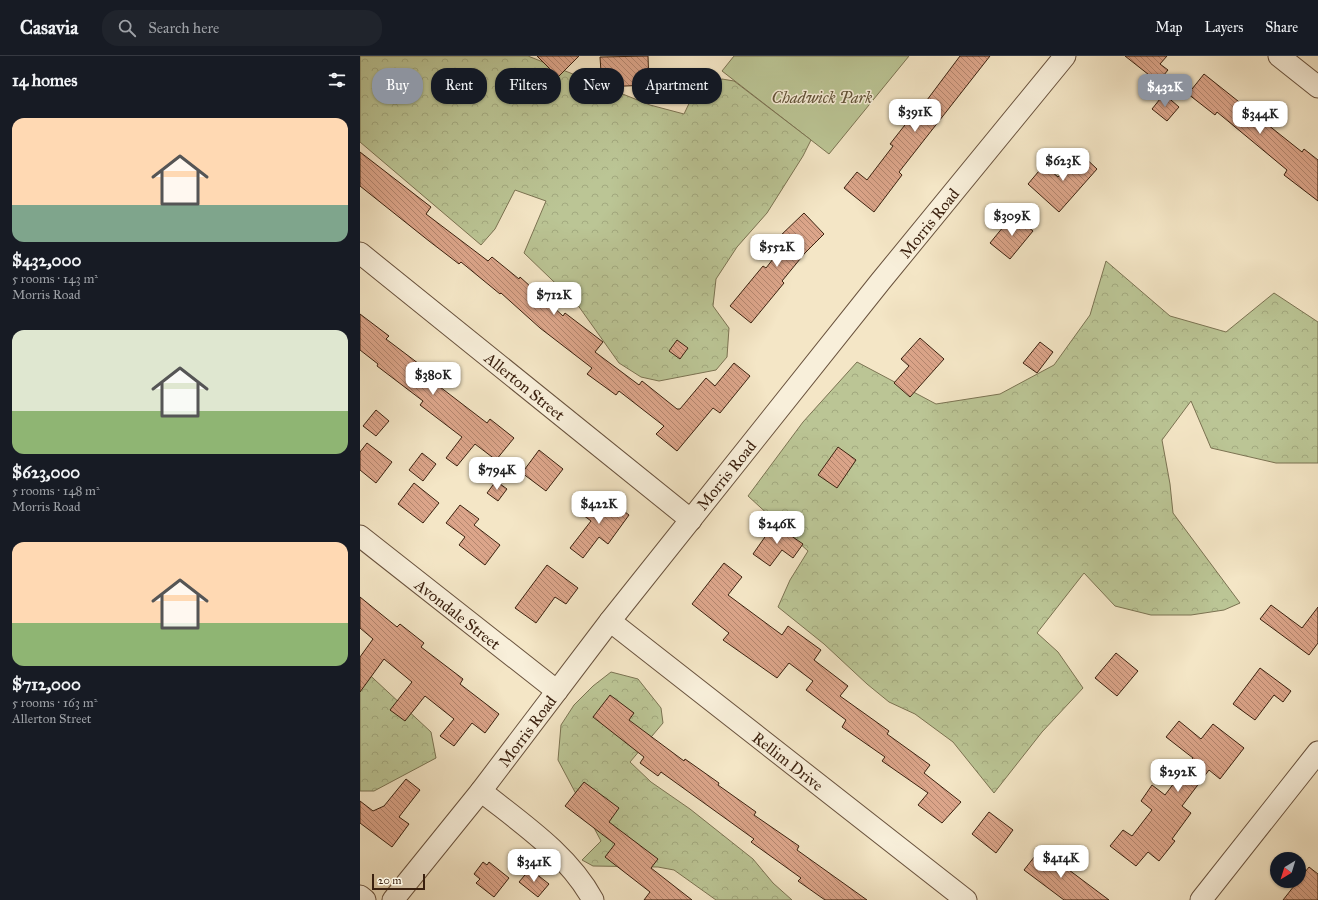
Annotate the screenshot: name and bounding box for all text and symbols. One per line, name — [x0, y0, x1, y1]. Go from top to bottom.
search box — [102, 10, 382, 46]
text: Casavia — [20, 16, 78, 39]
icon: search — [116, 17, 138, 39]
text: Search here — [148, 19, 219, 37]
text: Map — [1155, 19, 1183, 36]
text: Layers — [1205, 19, 1243, 36]
text: Share — [1265, 19, 1298, 36]
chip: Buy — [372, 68, 423, 104]
chip: Rent — [431, 68, 487, 104]
chip: Filters — [495, 68, 561, 104]
chip: New — [569, 68, 624, 104]
chip: Apartment — [632, 68, 722, 104]
icon: filters — [326, 69, 348, 91]
text: 14 homes — [12, 70, 77, 91]
pin: $432K — [1137, 74, 1193, 108]
text: $432K — [1147, 79, 1183, 95]
park label: Chadwick Park — [772, 88, 872, 107]
pin: $391K — [887, 99, 943, 133]
pin: $344K — [1232, 101, 1288, 135]
text: $391K — [898, 104, 932, 120]
text: $344K — [1242, 106, 1278, 122]
icon: home — [144, 144, 216, 216]
pin: $623K — [1035, 148, 1091, 182]
text: $623K — [1045, 153, 1081, 169]
street label: Morris Road — [896, 185, 963, 262]
pin: $309K — [984, 203, 1040, 237]
text: $309K — [994, 208, 1030, 224]
pin: $552K — [749, 234, 805, 268]
text: $552K — [759, 239, 795, 255]
text: $432,000 — [12, 250, 81, 271]
text: 5 rooms · 143 m² — [12, 271, 98, 287]
pin: $712K — [526, 282, 582, 316]
text: Morris Road — [12, 287, 80, 303]
text: $712K — [536, 287, 572, 303]
street label: Allerton Street — [480, 348, 569, 425]
icon: home — [144, 356, 216, 428]
pin: $380K — [405, 362, 461, 396]
text: $380K — [415, 367, 451, 383]
street label: Morris Road — [693, 437, 760, 514]
pin: $794K — [469, 457, 525, 491]
text: $623,000 — [12, 462, 80, 483]
text: $794K — [478, 462, 516, 478]
text: 5 rooms · 148 m² — [12, 483, 100, 499]
pin: $422K — [571, 491, 627, 525]
text: $422K — [580, 496, 618, 512]
text: Morris Road — [12, 499, 80, 515]
pin: $246K — [749, 511, 805, 545]
text: $246K — [758, 516, 796, 532]
icon: home — [144, 568, 216, 640]
street label: Avondale Street — [410, 574, 505, 654]
text: $712,000 — [12, 674, 81, 695]
street label: Morris Road — [494, 692, 560, 771]
text: 5 rooms · 163 m² — [12, 695, 97, 711]
text: Allerton Street — [12, 711, 91, 727]
street label: Rellim Drive — [748, 728, 827, 795]
pin: $292K — [1150, 759, 1206, 793]
text: $292K — [1160, 764, 1196, 780]
pin: $414K — [1033, 845, 1089, 879]
pin: $341K — [506, 849, 562, 883]
text: $414K — [1043, 850, 1079, 866]
north arrow — [1270, 852, 1306, 888]
map controls — [1270, 852, 1306, 888]
text: $341K — [517, 854, 551, 870]
scale bar — [372, 872, 425, 891]
text: 20 m — [378, 874, 401, 887]

